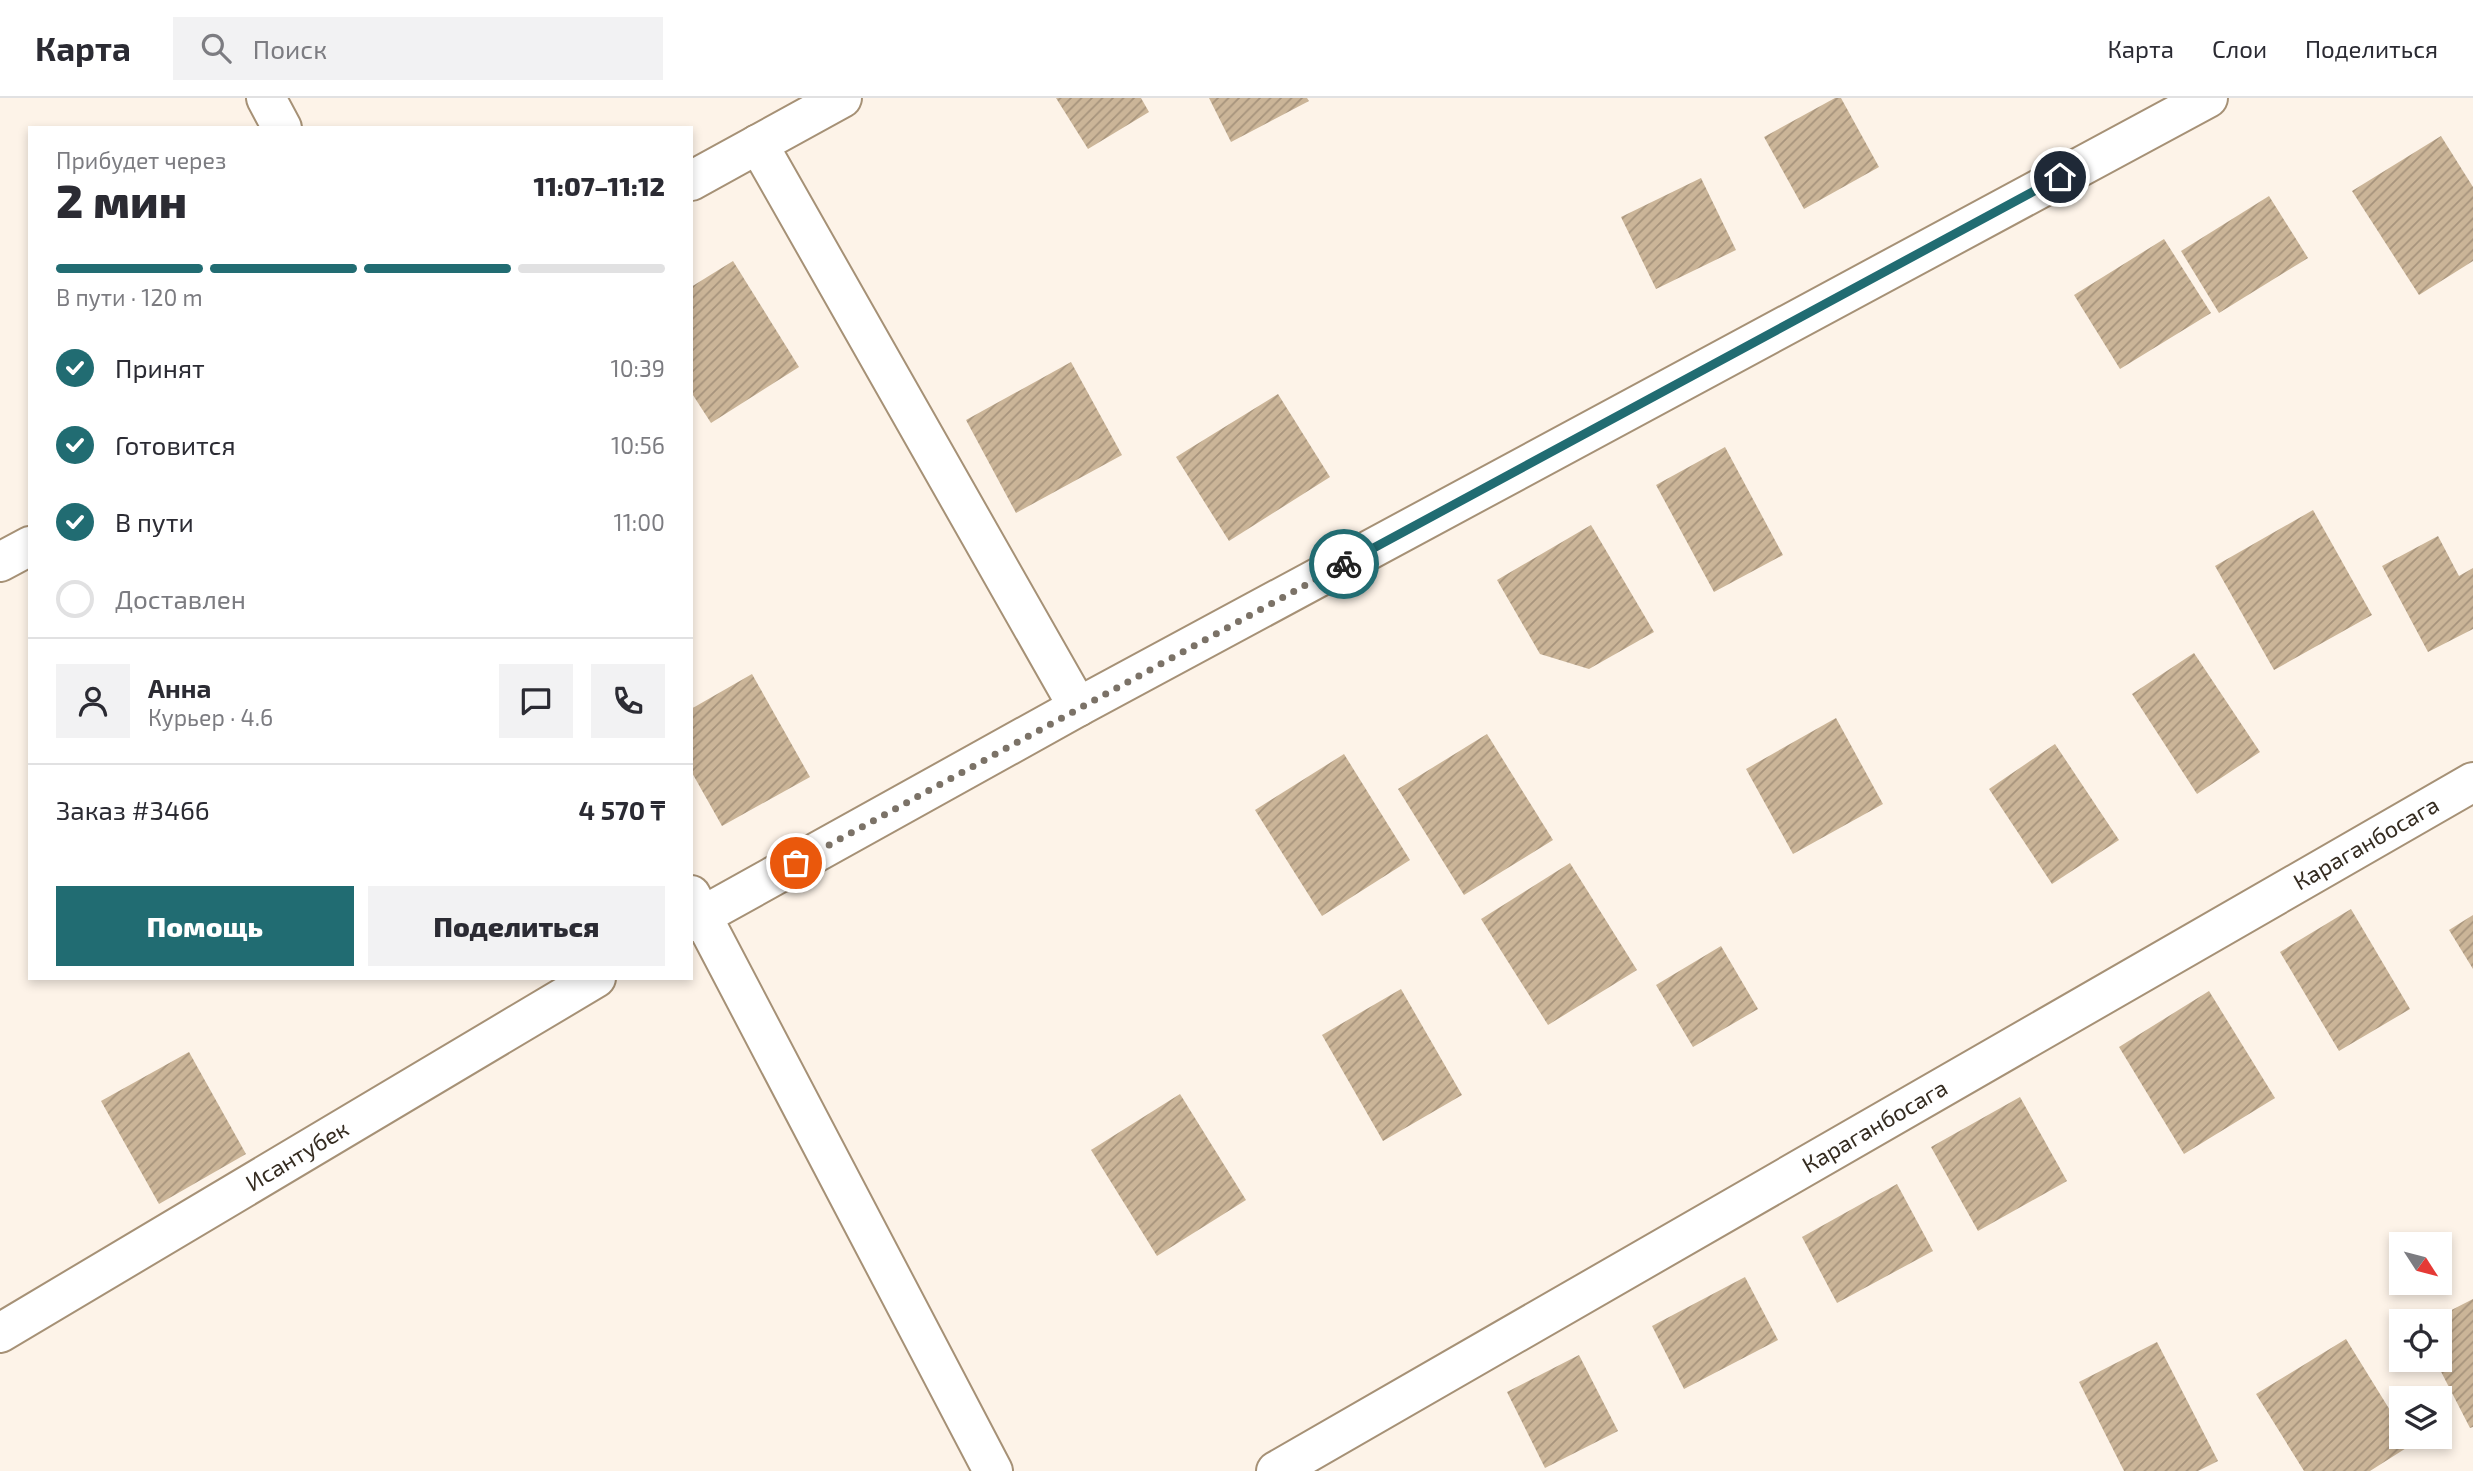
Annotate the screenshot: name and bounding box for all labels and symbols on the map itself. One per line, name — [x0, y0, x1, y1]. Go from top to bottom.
pin — [2030, 147, 2090, 207]
courier — [1309, 529, 1379, 599]
street label: Караганбосага — [2288, 790, 2443, 895]
pin — [766, 833, 826, 893]
street label: Караганбосага — [1797, 1073, 1952, 1178]
street label: Исантубек — [240, 1114, 353, 1196]
north arrow — [2389, 1232, 2452, 1295]

